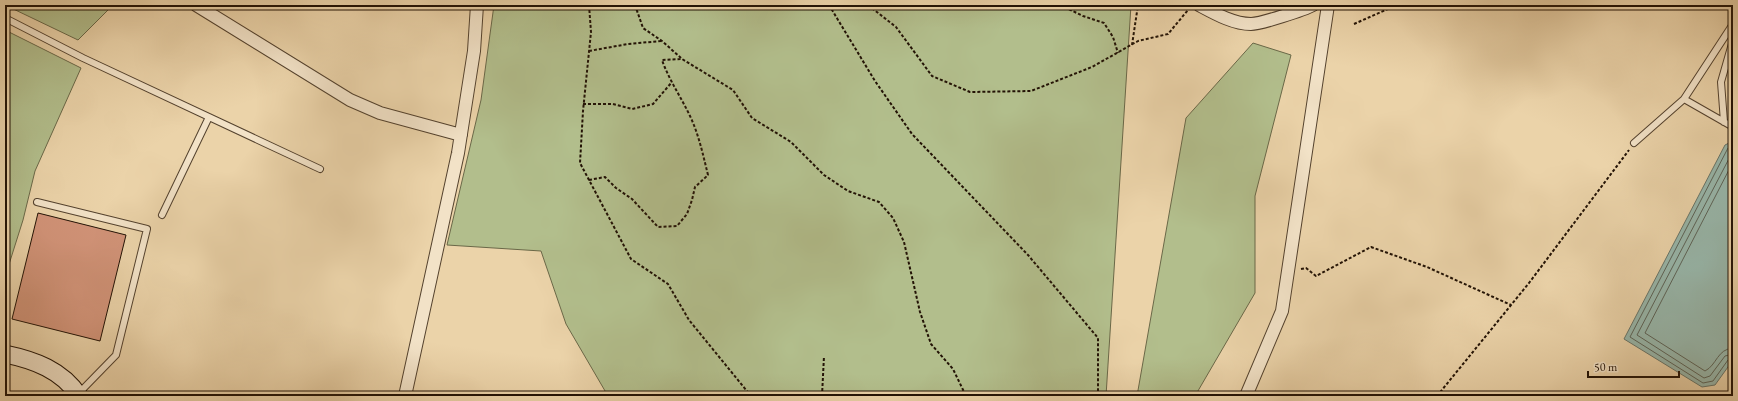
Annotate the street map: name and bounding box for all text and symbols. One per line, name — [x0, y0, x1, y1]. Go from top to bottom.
scale bar — [1588, 353, 1679, 379]
text: 50 m — [1594, 359, 1618, 375]

